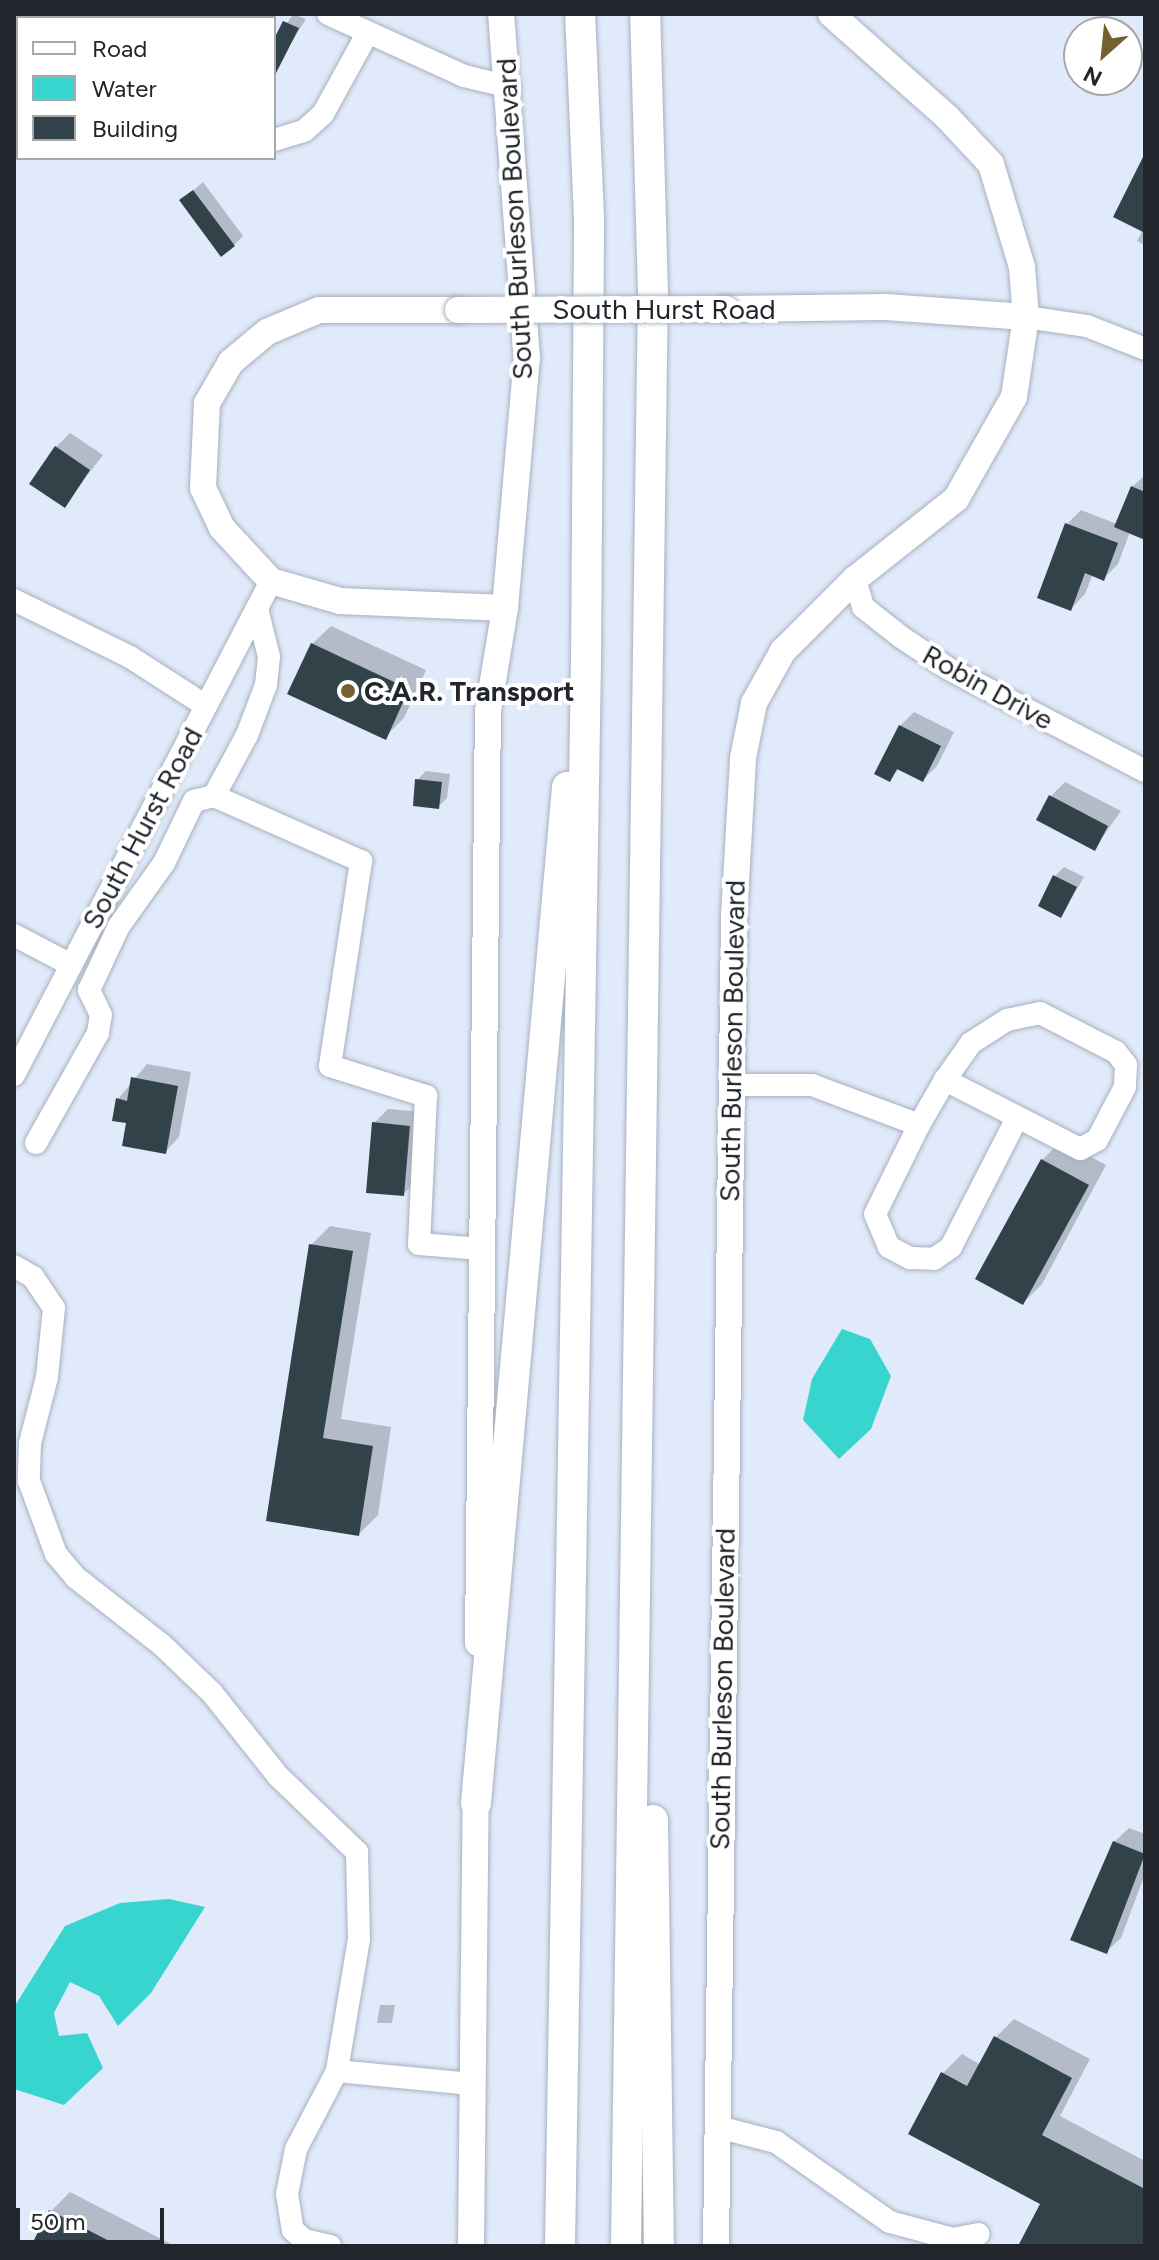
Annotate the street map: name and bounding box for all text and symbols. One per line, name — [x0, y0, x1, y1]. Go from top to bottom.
legend — [16, 16, 276, 160]
north arrow — [1063, 16, 1143, 96]
text: Road — [92, 34, 147, 63]
street label: South Burleson Boulevard — [489, 57, 539, 381]
text: N — [1079, 60, 1107, 92]
text: Water — [92, 74, 157, 103]
text: Building — [92, 114, 178, 143]
street label: South Hurst Road — [552, 292, 776, 326]
street label: Robin Drive — [917, 637, 1059, 737]
place label: C.A.R. Transport — [364, 674, 575, 708]
marker: C.A.R. Transport — [339, 682, 357, 700]
street label: South Hurst Road — [75, 722, 209, 934]
street label: South Burleson Boulevard — [712, 880, 752, 1202]
street label: South Burleson Boulevard — [702, 1528, 742, 1850]
scale bar — [20, 2192, 168, 2242]
text: 50 m — [30, 2207, 86, 2236]

